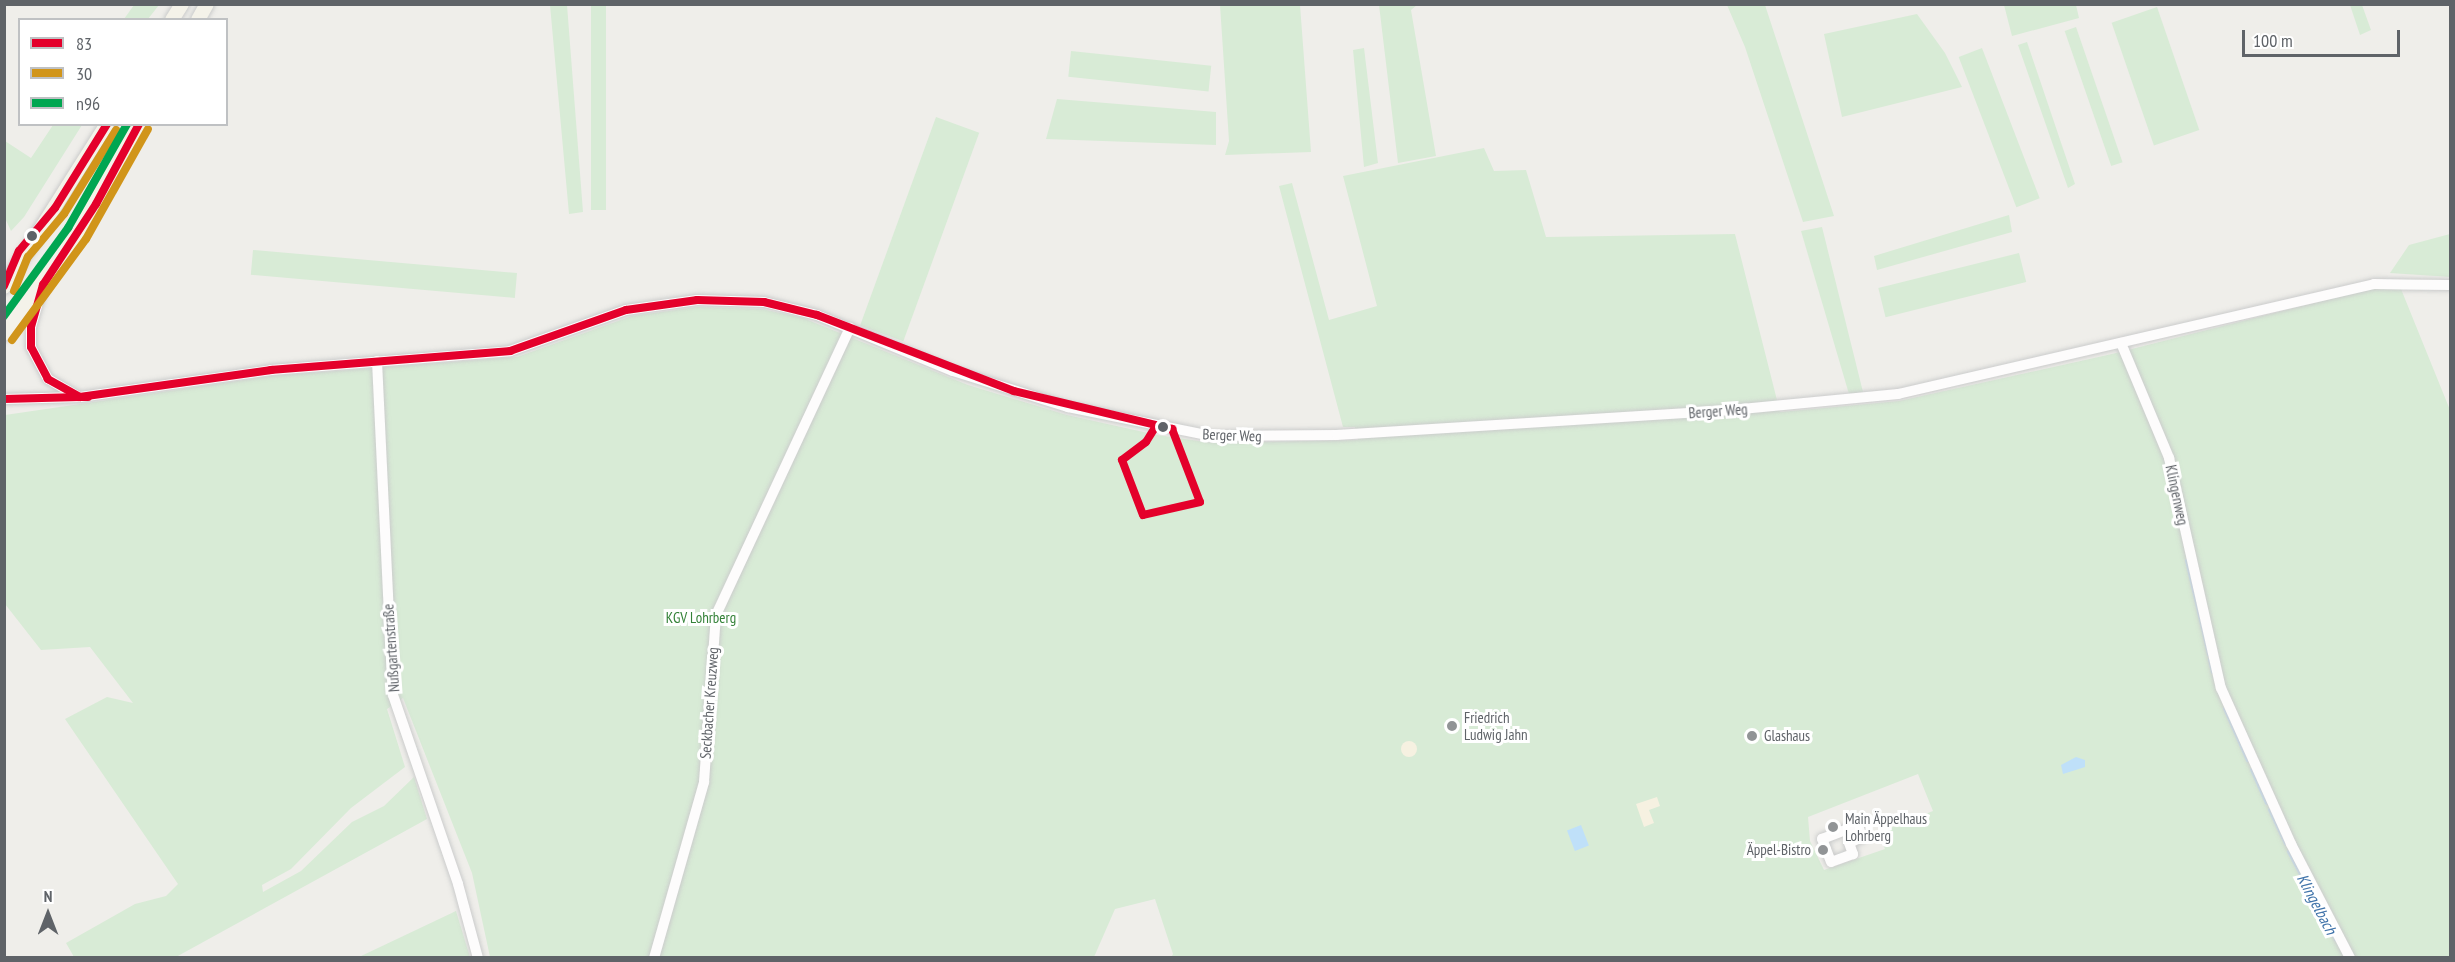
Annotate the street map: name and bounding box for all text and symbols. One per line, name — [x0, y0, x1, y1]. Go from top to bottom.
legend — [18, 18, 228, 126]
scale bar — [2245, 18, 2402, 56]
text: 100 m — [2253, 29, 2293, 52]
text: 83 — [76, 32, 92, 55]
text: 30 — [76, 62, 92, 85]
text: n96 — [76, 92, 100, 115]
unlabelled marker — [26, 230, 38, 242]
street label: Berger Weg — [1688, 400, 1748, 422]
unlabelled marker — [1157, 421, 1169, 433]
street label: Berger Weg — [1202, 425, 1262, 445]
street label: Klingenweg — [2162, 463, 2192, 527]
street label: Nußgartenstraße — [379, 603, 403, 693]
park label: KGV Lohrberg — [666, 609, 736, 627]
street label: Seckbacher Kreuzweg — [696, 646, 722, 760]
place label: Friedrich Ludwig Jahn — [1464, 708, 1528, 743]
marker: Friedrich Ludwig Jahn — [1445, 719, 1459, 733]
place label: Glashaus — [1764, 727, 1810, 745]
marker: Glashaus — [1745, 729, 1759, 743]
place label: Main Äppelhaus Lohrberg — [1845, 809, 1928, 844]
marker: Main Äppelhaus Lohrberg — [1826, 820, 1840, 834]
place label: Äppel-Bistro — [1747, 841, 1811, 859]
marker: Äppel-Bistro — [1816, 843, 1830, 857]
water label: Klingelbach — [2293, 871, 2341, 937]
north arrow — [18, 884, 78, 944]
text: N — [44, 886, 52, 906]

